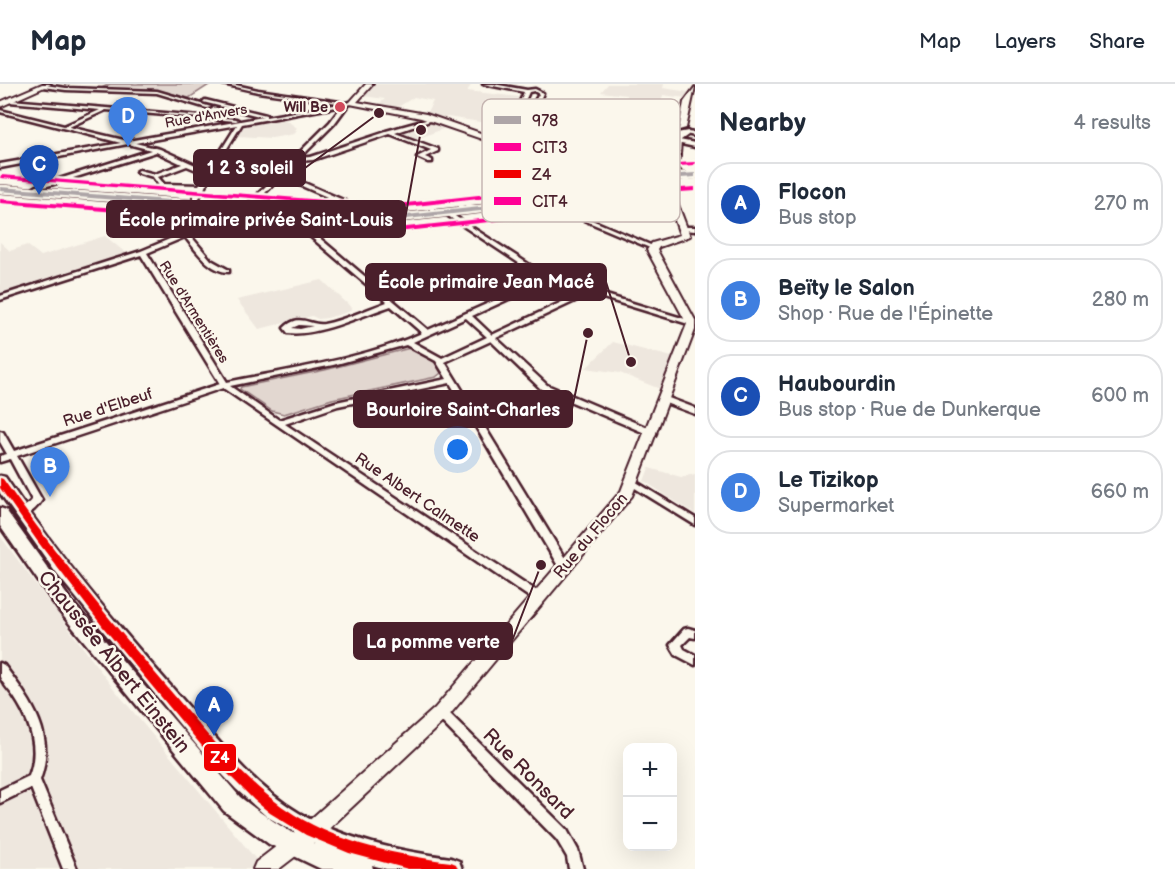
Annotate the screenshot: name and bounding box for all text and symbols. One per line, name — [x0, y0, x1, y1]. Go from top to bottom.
text: Map — [30, 25, 86, 58]
text: Map — [919, 29, 961, 54]
text: Layers — [994, 29, 1056, 54]
text: Share — [1089, 29, 1145, 54]
pin: D — [108, 98, 148, 147]
place label: Will Be — [283, 99, 328, 116]
legend — [482, 99, 680, 222]
street label: Rue d'Anvers — [163, 100, 249, 132]
marker: Will Be — [333, 100, 347, 114]
text: Nearby — [719, 108, 806, 139]
text: 4 results — [1073, 111, 1151, 135]
text: 978 — [532, 112, 558, 131]
text: CIT3 — [532, 139, 568, 158]
pin: C — [20, 146, 58, 195]
callout: 1 2 3 soleil — [194, 150, 305, 186]
text: 1 2 3 soleil — [207, 158, 293, 179]
text: Z4 — [531, 166, 552, 185]
text: Flocon — [778, 179, 846, 206]
text: A — [734, 192, 747, 216]
text: 270 m — [1094, 192, 1149, 216]
text: CIT4 — [532, 193, 568, 212]
callout: École primaire privée Saint-Louis — [107, 201, 405, 237]
text: Bus stop — [778, 206, 857, 230]
text: École primaire privée Saint-Louis — [119, 208, 393, 231]
street label: Rue d'Armentières — [156, 258, 232, 366]
callout: École primaire Jean Macé — [366, 264, 606, 300]
text: École primaire Jean Macé — [378, 270, 595, 293]
text: Beïty le Salon — [778, 275, 915, 302]
text: B — [733, 288, 748, 312]
text: 280 m — [1092, 288, 1149, 312]
text: Shop · Rue de l'Épinette — [778, 302, 993, 326]
text: Haubourdin — [778, 371, 896, 398]
text: C — [733, 384, 748, 408]
text: 600 m — [1091, 384, 1149, 408]
street label: Rue d'Elbeuf — [61, 385, 155, 431]
callout: Bourloire Saint-Charles — [354, 391, 572, 427]
text: Bus stop · Rue de Dunkerque — [778, 398, 1041, 422]
text: Bourloire Saint-Charles — [366, 400, 560, 421]
your location — [443, 435, 472, 464]
pin: B — [31, 448, 70, 497]
street label: Rue Albert Calmette — [351, 449, 484, 547]
text: Le Tizikop — [778, 467, 879, 494]
text: D — [734, 480, 747, 504]
text: 660 m — [1091, 480, 1149, 504]
street label: Rue du Flocon — [550, 490, 632, 582]
text: Supermarket — [778, 494, 894, 518]
street label: Chaussée Albert Einstein — [33, 566, 195, 758]
callout: La pomme verte — [354, 623, 512, 659]
text: La pomme verte — [366, 632, 500, 653]
pin: A — [194, 686, 234, 736]
street label: Rue Ronsard — [477, 723, 579, 825]
line badge: Z4 — [203, 743, 237, 772]
map controls — [623, 743, 677, 851]
button: + — [623, 743, 677, 797]
text: Z4 — [210, 749, 230, 768]
button: − — [623, 797, 677, 851]

